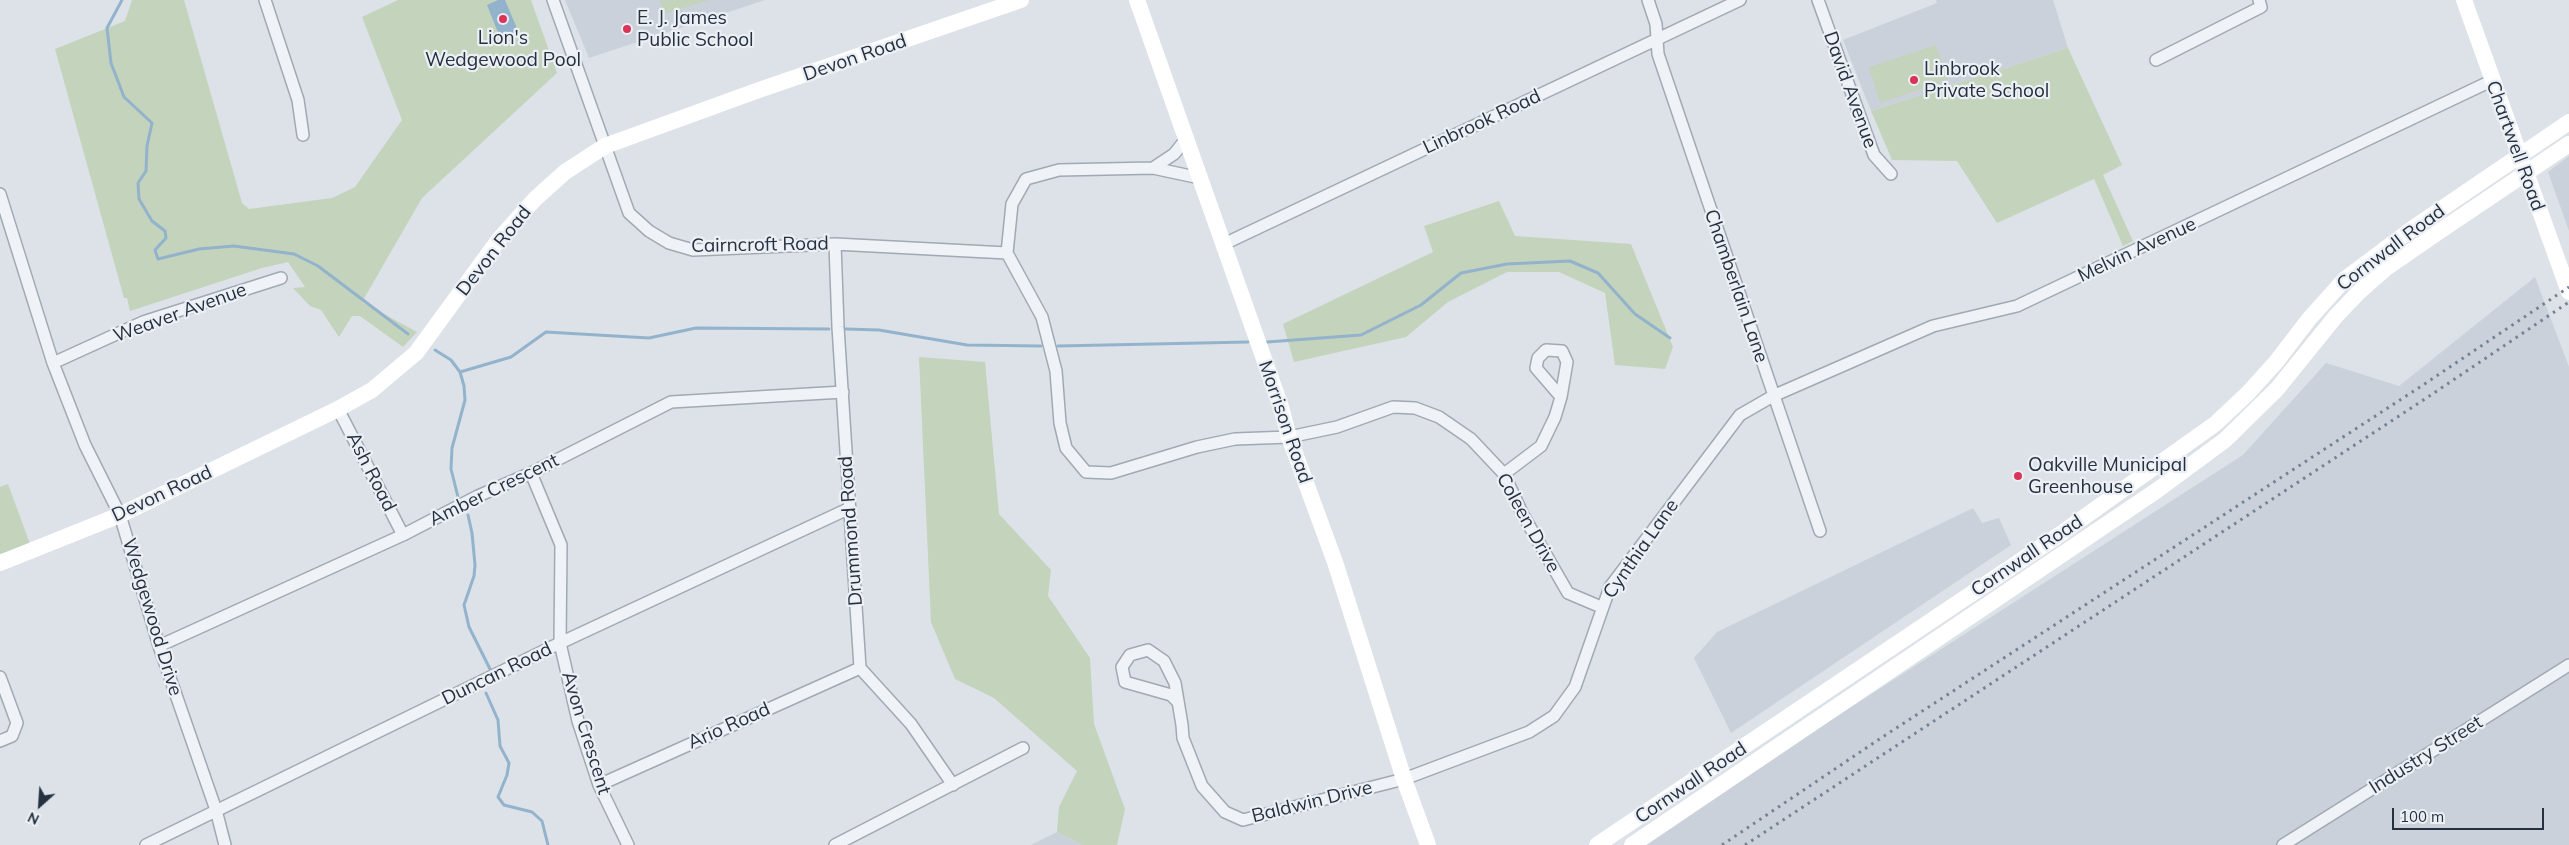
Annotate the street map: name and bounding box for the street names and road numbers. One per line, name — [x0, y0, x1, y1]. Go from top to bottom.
street label: David Avenue — [1818, 28, 1882, 152]
street label: Devon Road — [800, 30, 910, 86]
street label: Chartwell Road — [2481, 78, 2549, 214]
street label: Linbrook Road — [1420, 85, 1544, 159]
street label: Cornwall Road — [2332, 200, 2450, 296]
street label: Devon Road — [452, 201, 536, 301]
street label: Chamberlain Lane — [1699, 206, 1773, 366]
street label: Melvin Avenue — [2074, 213, 2200, 287]
street label: Cairncroft Road — [691, 232, 829, 258]
street label: Weaver Avenue — [110, 278, 250, 348]
street label: Morrison Road — [1253, 358, 1317, 486]
street label: Ash Road — [341, 429, 401, 515]
street label: Amber Crescent — [426, 449, 562, 531]
street label: Drummond Road — [834, 455, 868, 607]
street label: Devon Road — [108, 461, 216, 527]
street label: Coleen Drive — [1491, 469, 1565, 577]
street label: Cynthia Lane — [1598, 495, 1684, 603]
street label: Cornwall Road — [1967, 510, 2087, 602]
street label: Wedgewood Drive — [117, 535, 187, 699]
street label: Duncan Road — [438, 638, 556, 710]
street label: Avon Crescent — [557, 669, 615, 797]
street label: Ario Road — [684, 698, 774, 754]
street label: Industry Street — [2365, 711, 2487, 799]
street label: Cornwall Road — [1631, 737, 1751, 829]
street label: Baldwin Drive — [1249, 776, 1375, 828]

